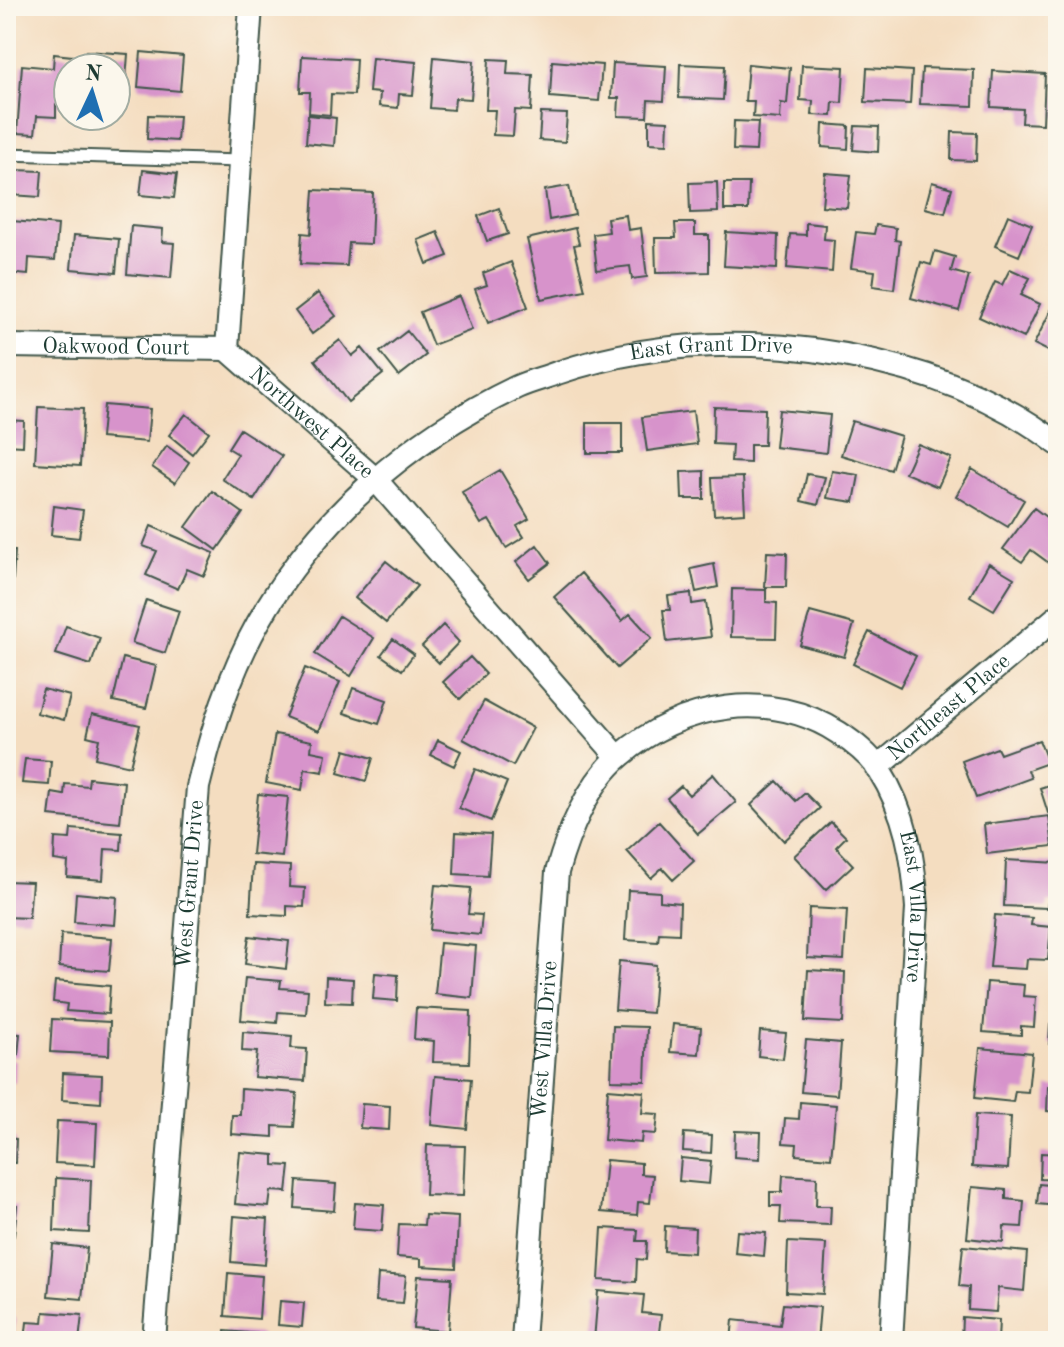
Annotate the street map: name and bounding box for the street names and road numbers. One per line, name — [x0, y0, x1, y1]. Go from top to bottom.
street label: East Grant Drive — [628, 334, 794, 365]
street label: Oakwood Court — [42, 335, 190, 359]
street label: Northwest Place — [245, 363, 378, 483]
street label: Northeast Place — [884, 650, 1014, 765]
street label: West Grant Drive — [173, 799, 208, 970]
street label: East Villa Drive — [895, 828, 928, 983]
street label: West Villa Drive — [528, 960, 562, 1120]

